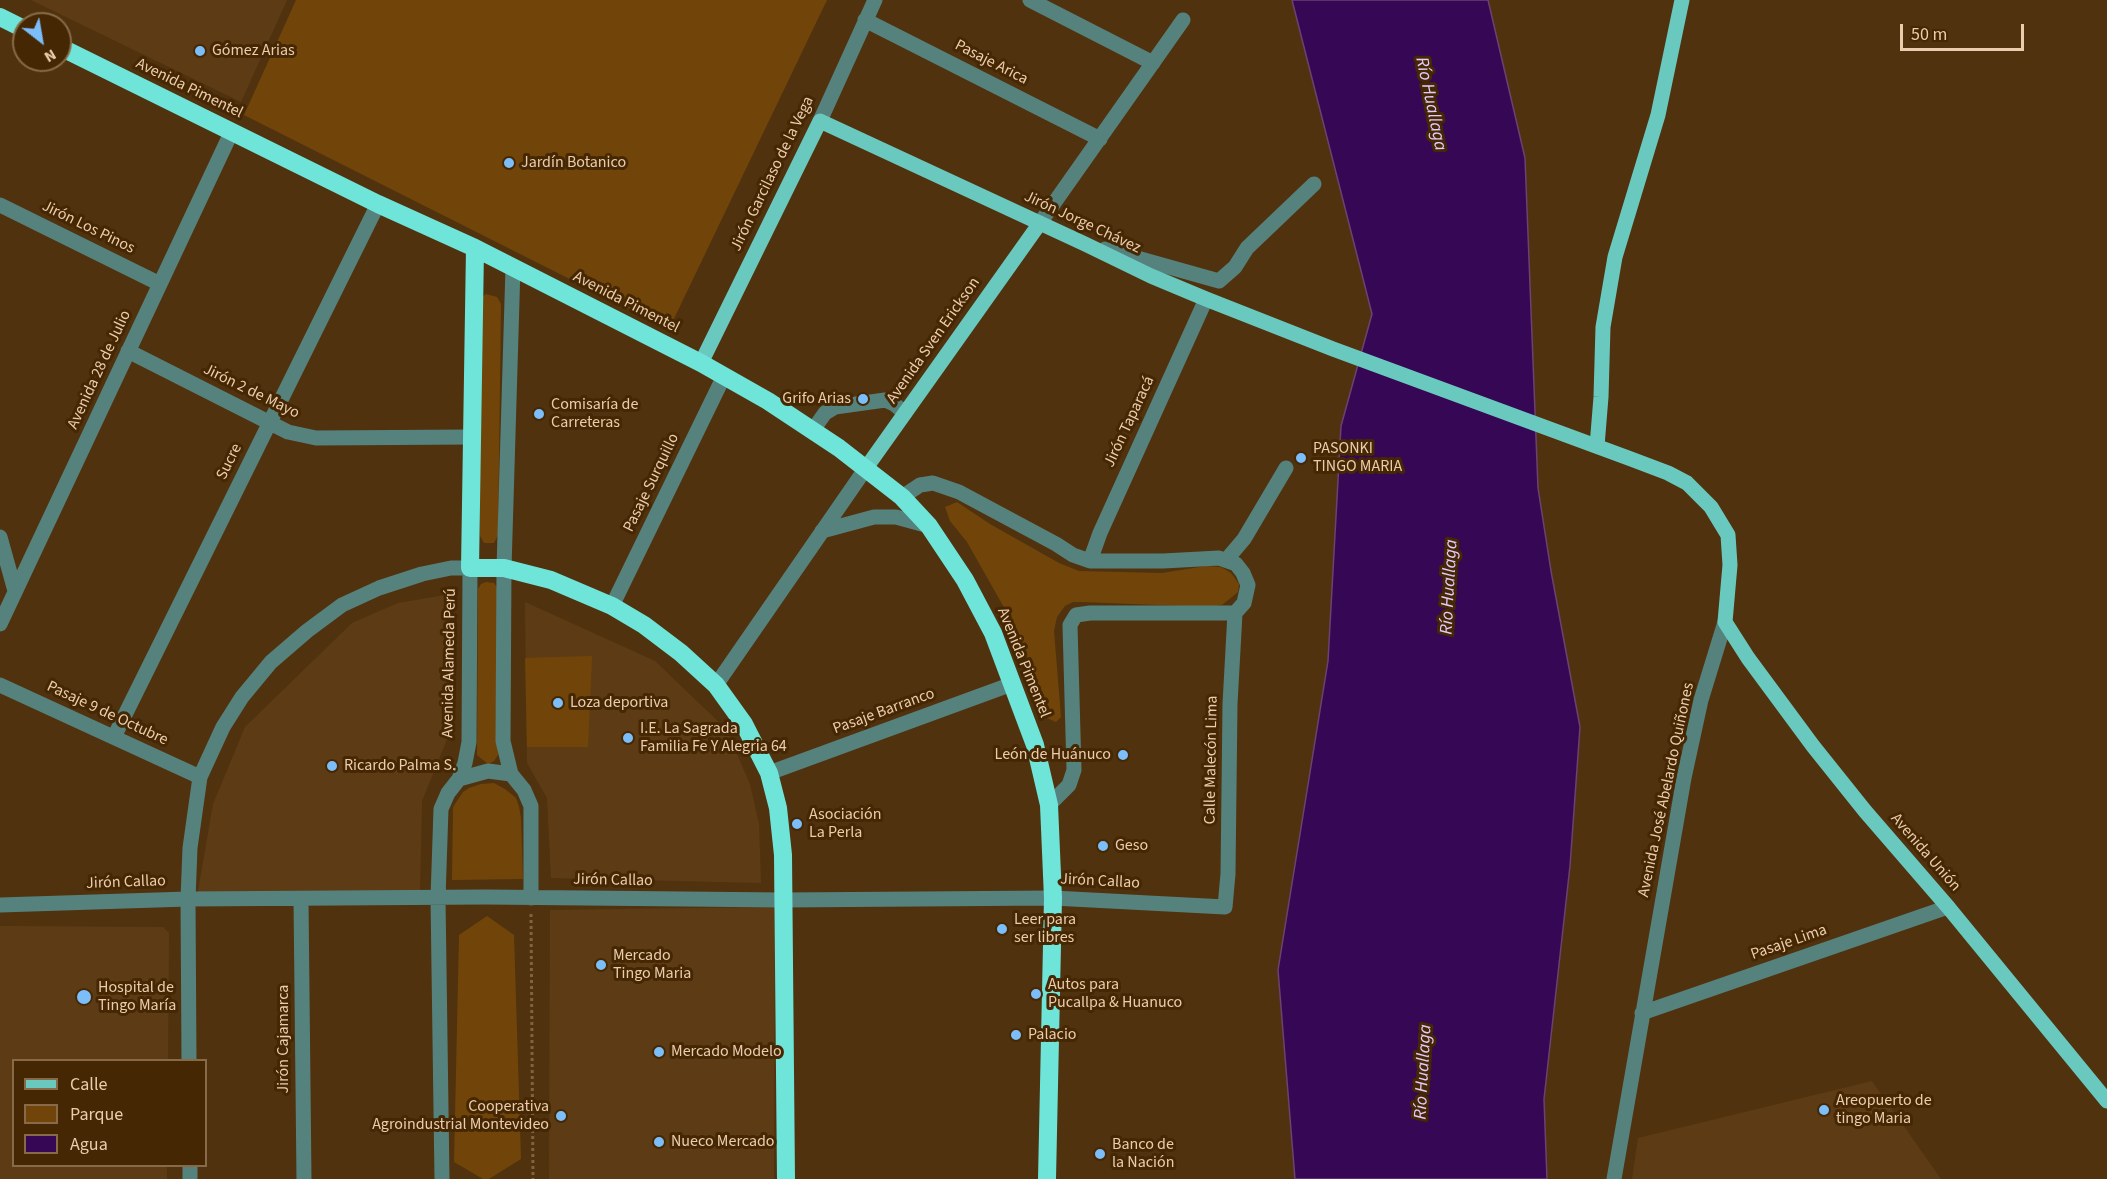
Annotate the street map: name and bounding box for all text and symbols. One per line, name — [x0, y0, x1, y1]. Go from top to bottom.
north arrow — [12, 12, 72, 72]
scale bar — [1903, 12, 2028, 50]
text: 50 m — [1911, 22, 1947, 47]
street label: Pasaje Arica — [951, 36, 1031, 90]
place label: Gómez Arias — [212, 41, 295, 61]
text: N — [40, 44, 60, 68]
marker: Gómez Arias — [193, 44, 207, 58]
street label: Avenida Pimentel — [132, 55, 246, 123]
water label: Río Huallaga — [1410, 55, 1450, 153]
street label: Jirón Garcilaso de la Vega — [727, 93, 819, 255]
place label: Jardín Botanico — [521, 153, 626, 173]
marker: Jardín Botanico — [502, 156, 516, 170]
street label: Jirón Jorge Chávez — [1021, 188, 1143, 258]
street label: Jirón Los Pinos — [38, 197, 138, 259]
street label: Avenida Pimentel — [570, 268, 682, 338]
street label: Avenida Sven Erickson — [883, 274, 985, 408]
street label: Avenida 28 de Julio — [64, 308, 136, 432]
street label: Jirón 2 de Mayo — [200, 360, 302, 424]
street label: Jirón Taparacá — [1101, 373, 1159, 471]
place label: Grifo Arias — [782, 389, 851, 409]
marker: Grifo Arias — [856, 392, 870, 406]
place label: Comisaría de Carreteras — [551, 395, 638, 433]
marker: Comisaría de Carreteras — [532, 407, 546, 421]
street label: Pasaje Surquillo — [620, 431, 684, 535]
place label: PASONKI TINGO MARIA — [1313, 439, 1402, 477]
street label: Sucre — [213, 441, 247, 483]
marker: PASONKI TINGO MARIA — [1294, 451, 1308, 465]
water label: Río Huallaga — [1437, 539, 1463, 635]
street label: Avenida Alameda Perú — [439, 588, 461, 738]
street label: Avenida Pimentel — [992, 605, 1054, 721]
street label: Pasaje 9 de Octubre — [43, 678, 171, 750]
street label: Avenida José Abelardo Quiñones — [1635, 681, 1699, 899]
street label: Pasaje Barranco — [830, 685, 938, 739]
place label: Loza deportiva — [570, 693, 668, 713]
street label: Calle Malecón Lima — [1201, 695, 1223, 825]
marker: Loza deportiva — [551, 696, 565, 710]
place label: I.E. La Sagrada Familia Fe Y Alegria 64 — [640, 719, 787, 757]
marker: I.E. La Sagrada Familia Fe Y Alegria 64 — [621, 731, 635, 745]
place label: León de Huánuco — [995, 745, 1111, 765]
marker: León de Huánuco — [1116, 748, 1130, 762]
place label: Ricardo Palma S. — [344, 756, 456, 776]
marker: Ricardo Palma S. — [325, 759, 339, 773]
place label: Asociación La Perla — [809, 805, 881, 843]
street label: Avenida Unión — [1886, 810, 1964, 896]
marker: Asociación La Perla — [790, 817, 804, 831]
place label: Geso — [1115, 836, 1148, 856]
marker: Geso — [1096, 839, 1110, 853]
street label: Jirón Callao — [1060, 870, 1140, 894]
street label: Jirón Callao — [573, 871, 653, 891]
street label: Jirón Callao — [86, 872, 166, 894]
place label: Leer para ser libres — [1014, 910, 1076, 948]
street label: Pasaje Lima — [1748, 921, 1830, 965]
marker: Leer para ser libres — [995, 922, 1009, 936]
place label: Mercado Tingo Maria — [613, 946, 691, 984]
marker: Mercado Tingo Maria — [594, 958, 608, 972]
place label: Autos para Pucallpa & Huanuco — [1048, 975, 1182, 1013]
place label: Hospital de Tingo María — [98, 978, 176, 1016]
street label: Jirón Cajamarca — [274, 985, 294, 1093]
marker: Autos para Pucallpa & Huanuco — [1029, 987, 1043, 1001]
marker: Hospital de Tingo María — [75, 988, 93, 1006]
water label: Río Huallaga — [1411, 1024, 1437, 1120]
place label: Palacio — [1028, 1025, 1076, 1045]
marker: Palacio — [1009, 1028, 1023, 1042]
place label: Mercado Modelo — [671, 1042, 782, 1062]
marker: Mercado Modelo — [652, 1045, 666, 1059]
legend — [12, 1059, 207, 1167]
text: Calle — [70, 1072, 107, 1097]
place label: Areopuerto de tingo Maria — [1836, 1091, 1932, 1129]
place label: Cooperativa Agroindustrial Montevideo — [372, 1097, 549, 1135]
text: Parque — [70, 1102, 123, 1127]
marker: Areopuerto de tingo Maria — [1817, 1103, 1831, 1117]
marker: Cooperativa Agroindustrial Montevideo — [554, 1109, 568, 1123]
text: Agua — [70, 1132, 108, 1157]
place label: Nueco Mercado — [671, 1132, 775, 1152]
marker: Nueco Mercado — [652, 1135, 666, 1149]
place label: Banco de la Nación — [1112, 1135, 1174, 1173]
marker: Banco de la Nación — [1093, 1147, 1107, 1161]

